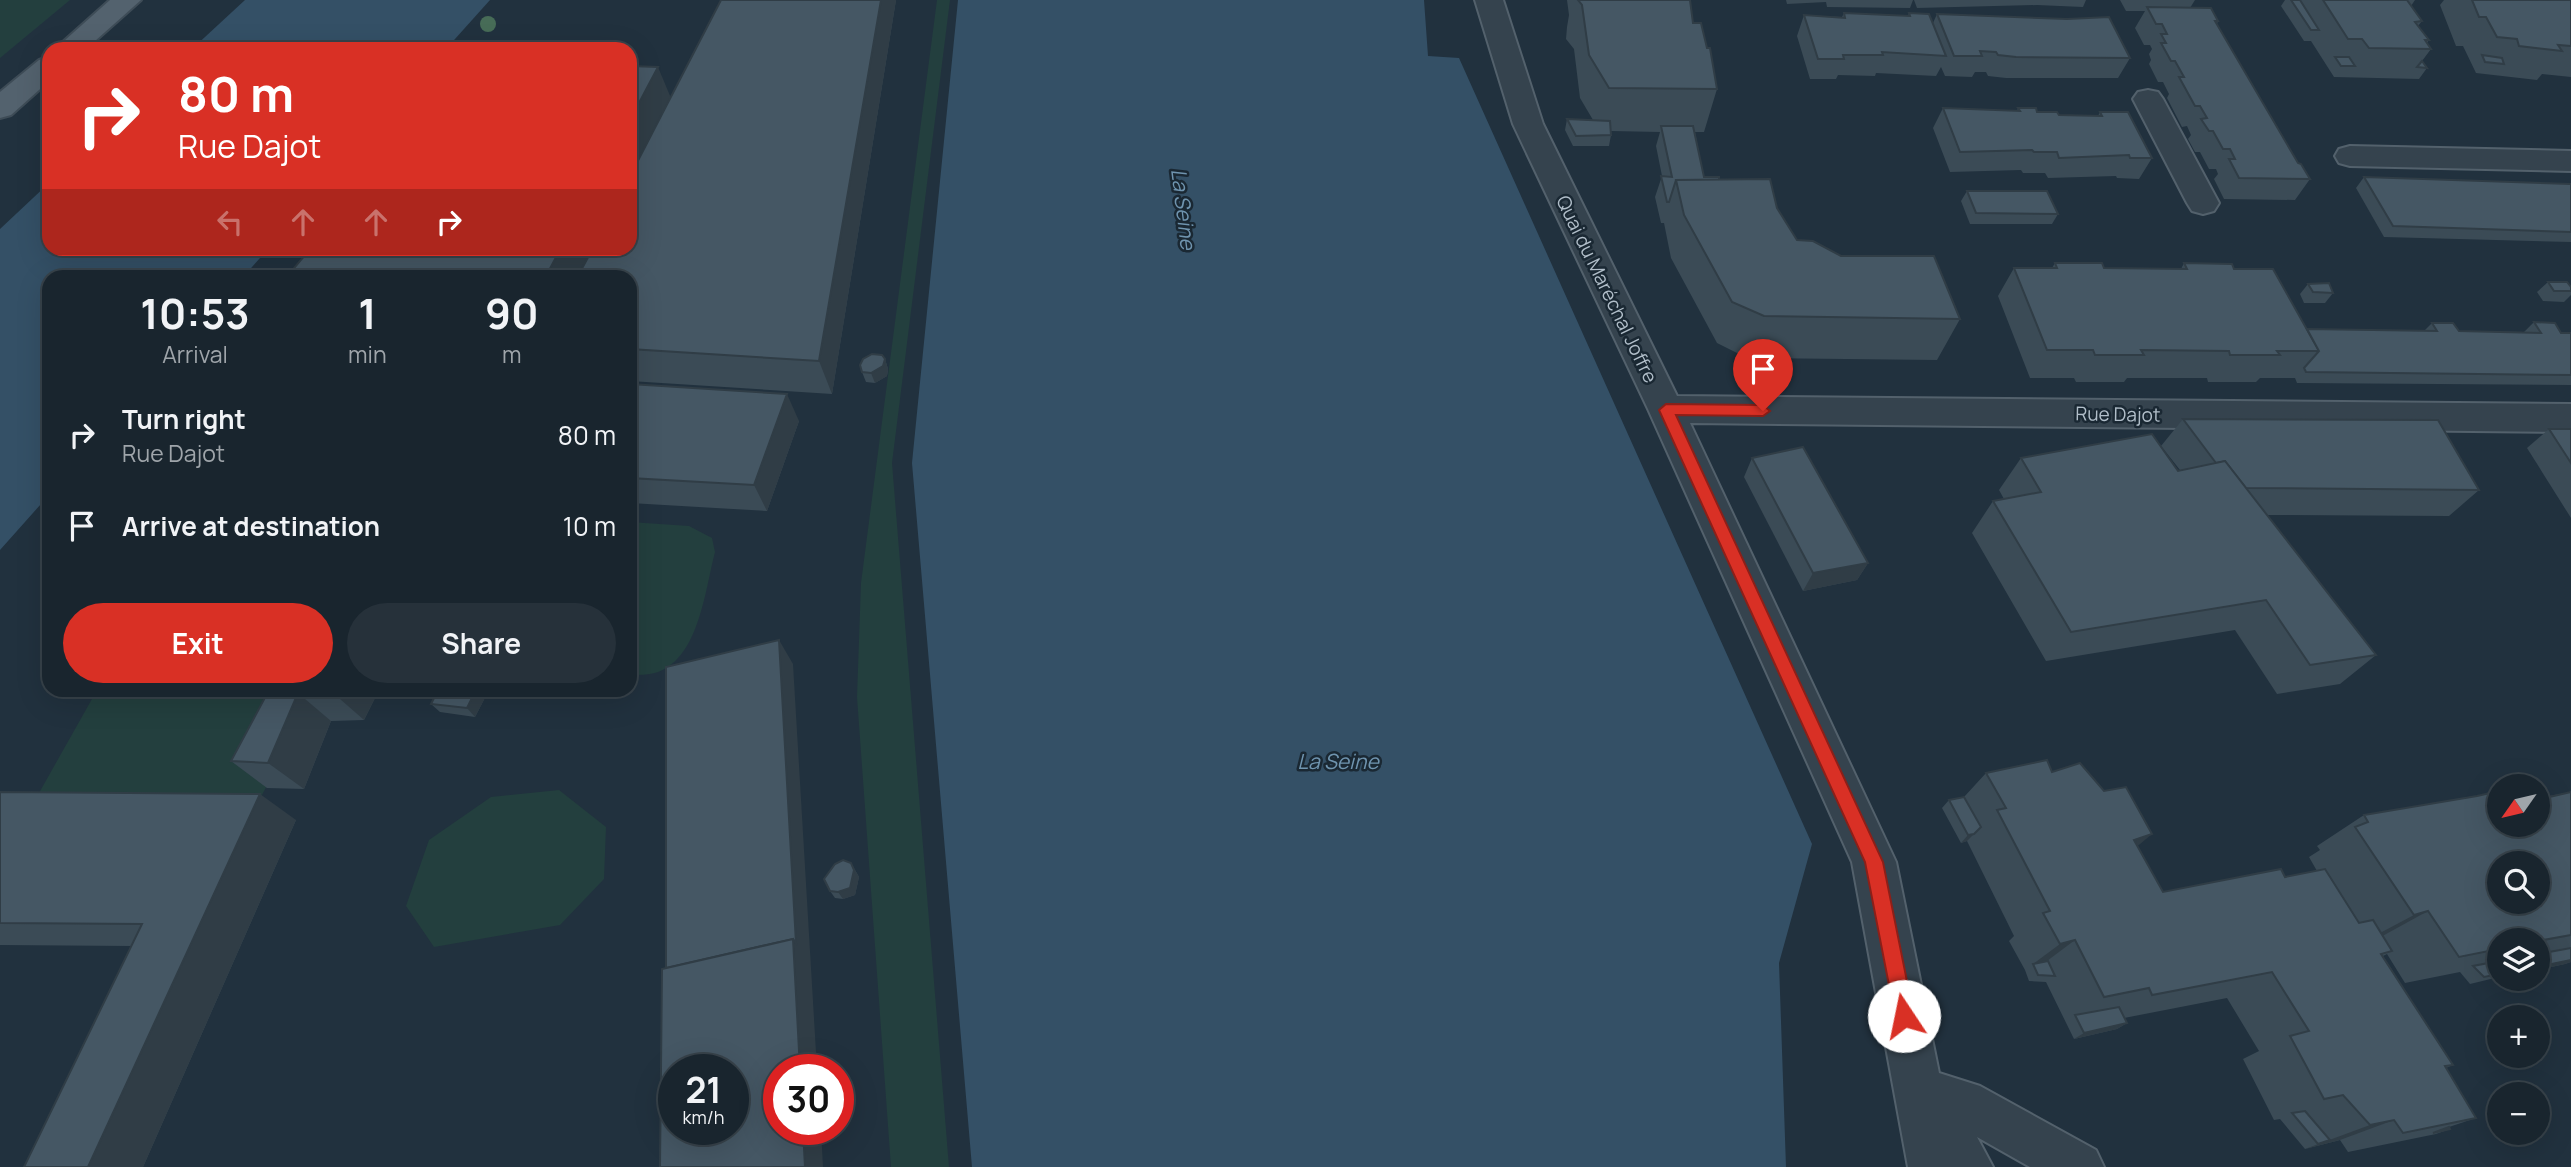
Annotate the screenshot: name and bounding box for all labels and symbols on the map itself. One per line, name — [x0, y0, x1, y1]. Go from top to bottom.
water label: La Seine — [1165, 167, 1203, 253]
street label: Quai du Maréchal Joffre — [1550, 191, 1664, 387]
pin — [1733, 339, 1793, 411]
street label: Rue Dajot — [2075, 400, 2161, 428]
water label: La Seine — [1297, 747, 1380, 775]
north arrow — [2487, 774, 2550, 836]
position arrow — [1867, 979, 1941, 1053]
speed limit sign: 30 — [763, 1054, 854, 1145]

